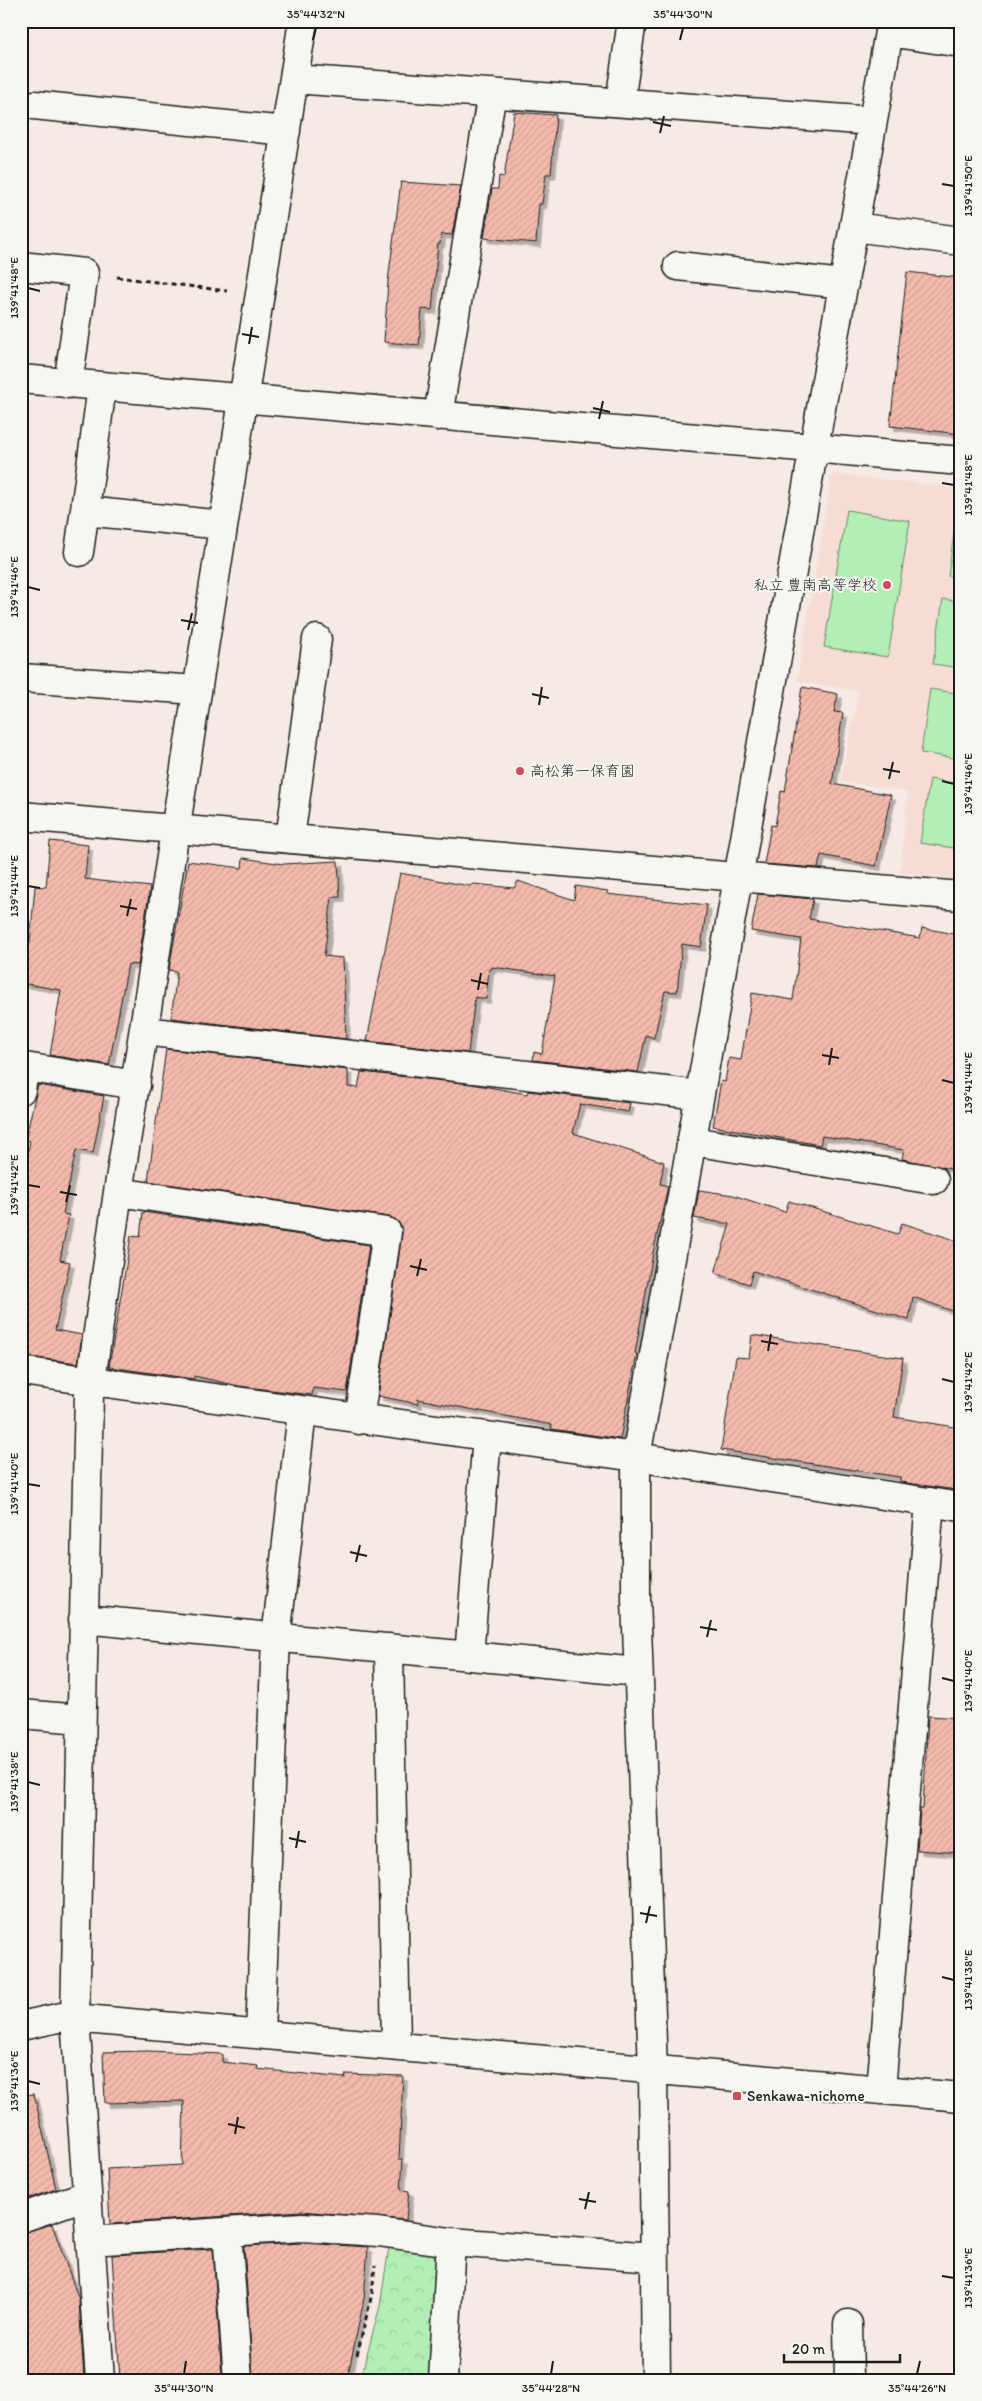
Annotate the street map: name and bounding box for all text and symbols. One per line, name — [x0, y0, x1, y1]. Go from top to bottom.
text: 35°44'32"N — [287, 7, 345, 21]
text: 35°44'30"N — [653, 7, 713, 21]
text: 139°41'50"E — [961, 155, 975, 217]
text: 139°41'48"E — [7, 257, 21, 319]
text: 139°41'48"E — [961, 454, 975, 516]
text: 139°41'46"E — [7, 556, 21, 618]
place label: 私立 豊南高等学校 — [754, 576, 877, 594]
marker: 私立 豊南高等学校 — [881, 579, 893, 591]
text: 139°41'46"E — [961, 753, 975, 815]
place label: 高松第一保育園 — [530, 762, 635, 780]
marker: 高松第一保育園 — [514, 765, 526, 777]
text: 139°41'44"E — [7, 854, 21, 917]
text: 139°41'44"E — [961, 1051, 975, 1114]
text: 139°41'42"E — [7, 1154, 21, 1216]
text: 139°41'42"E — [961, 1351, 975, 1413]
text: 139°41'40"E — [7, 1452, 21, 1515]
text: 139°41'40"E — [961, 1649, 975, 1712]
text: 139°41'38"E — [7, 1751, 21, 1813]
text: 139°41'38"E — [961, 1949, 975, 2011]
text: 139°41'36"E — [7, 2050, 21, 2111]
place label: Senkawa-nichome — [747, 2087, 865, 2105]
marker: Senkawa-nichome — [731, 2090, 743, 2102]
text: 139°41'36"E — [961, 2247, 975, 2308]
scale bar — [784, 2331, 901, 2363]
text: 20 m — [792, 2340, 826, 2358]
text: 35°44'30"N — [154, 2381, 214, 2395]
text: 35°44'28"N — [522, 2381, 580, 2395]
text: 35°44'26"N — [888, 2381, 946, 2395]

